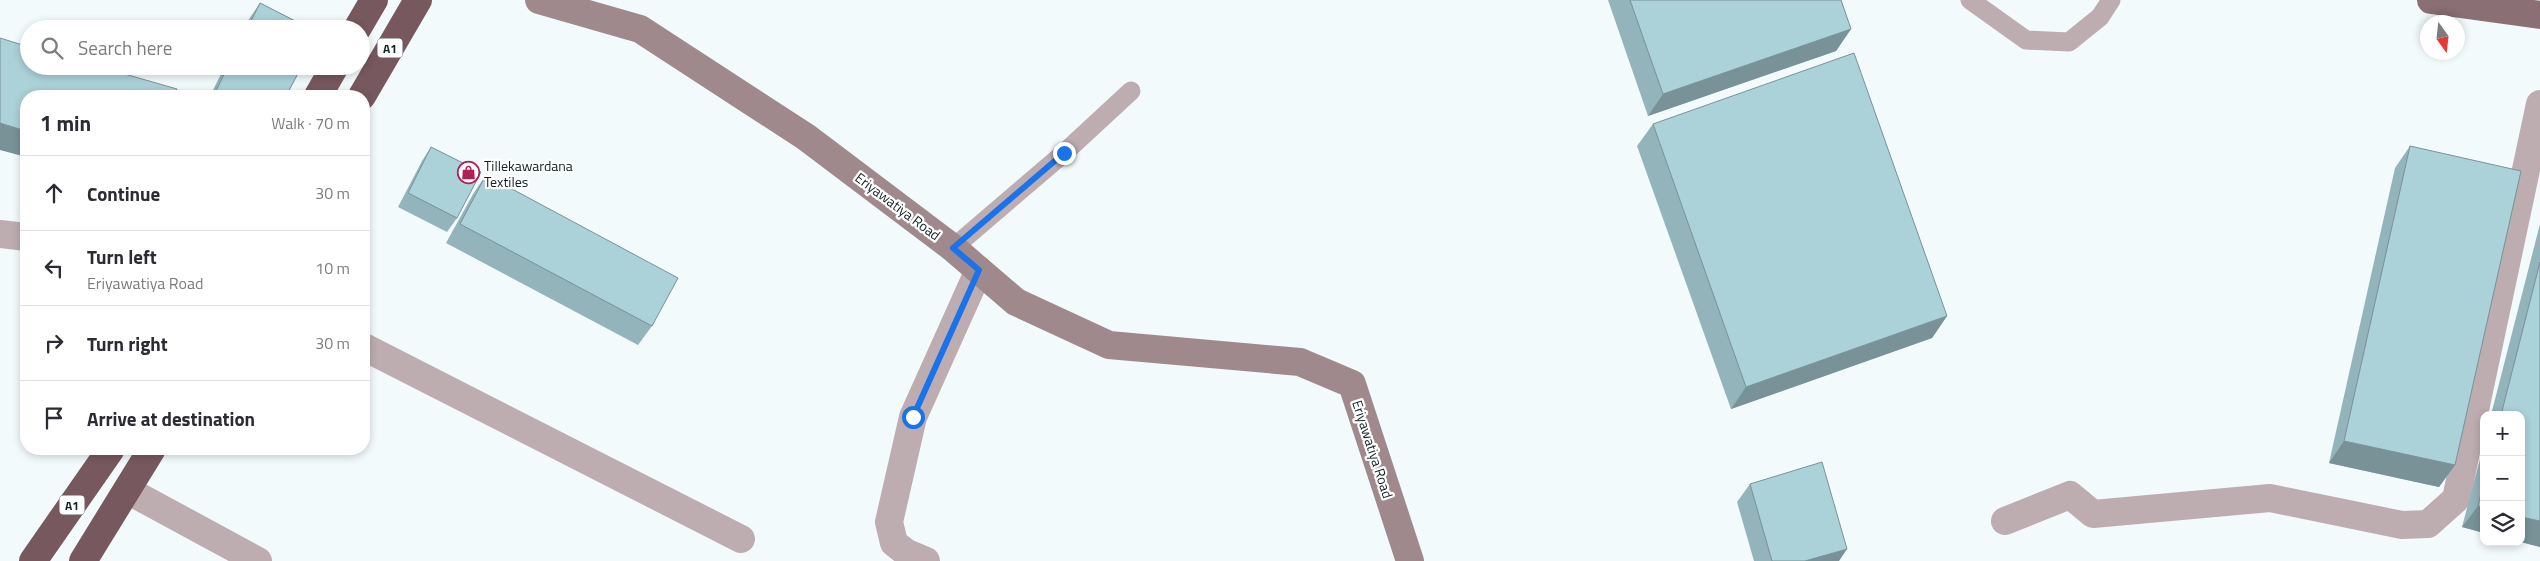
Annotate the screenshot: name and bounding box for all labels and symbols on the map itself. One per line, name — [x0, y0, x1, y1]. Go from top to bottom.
north arrow — [2420, 15, 2465, 60]
road number: A1 — [378, 38, 402, 58]
route end — [1053, 142, 1076, 165]
place label: Tillekawardana Textiles — [484, 155, 573, 192]
shop icon: Tillekawardana Textiles — [456, 161, 480, 185]
street label: Eriyawatiya Road — [851, 167, 945, 245]
street label: Eriyawatiya Road — [1347, 397, 1399, 501]
route start — [902, 406, 925, 429]
road number: A1 — [60, 496, 84, 514]

